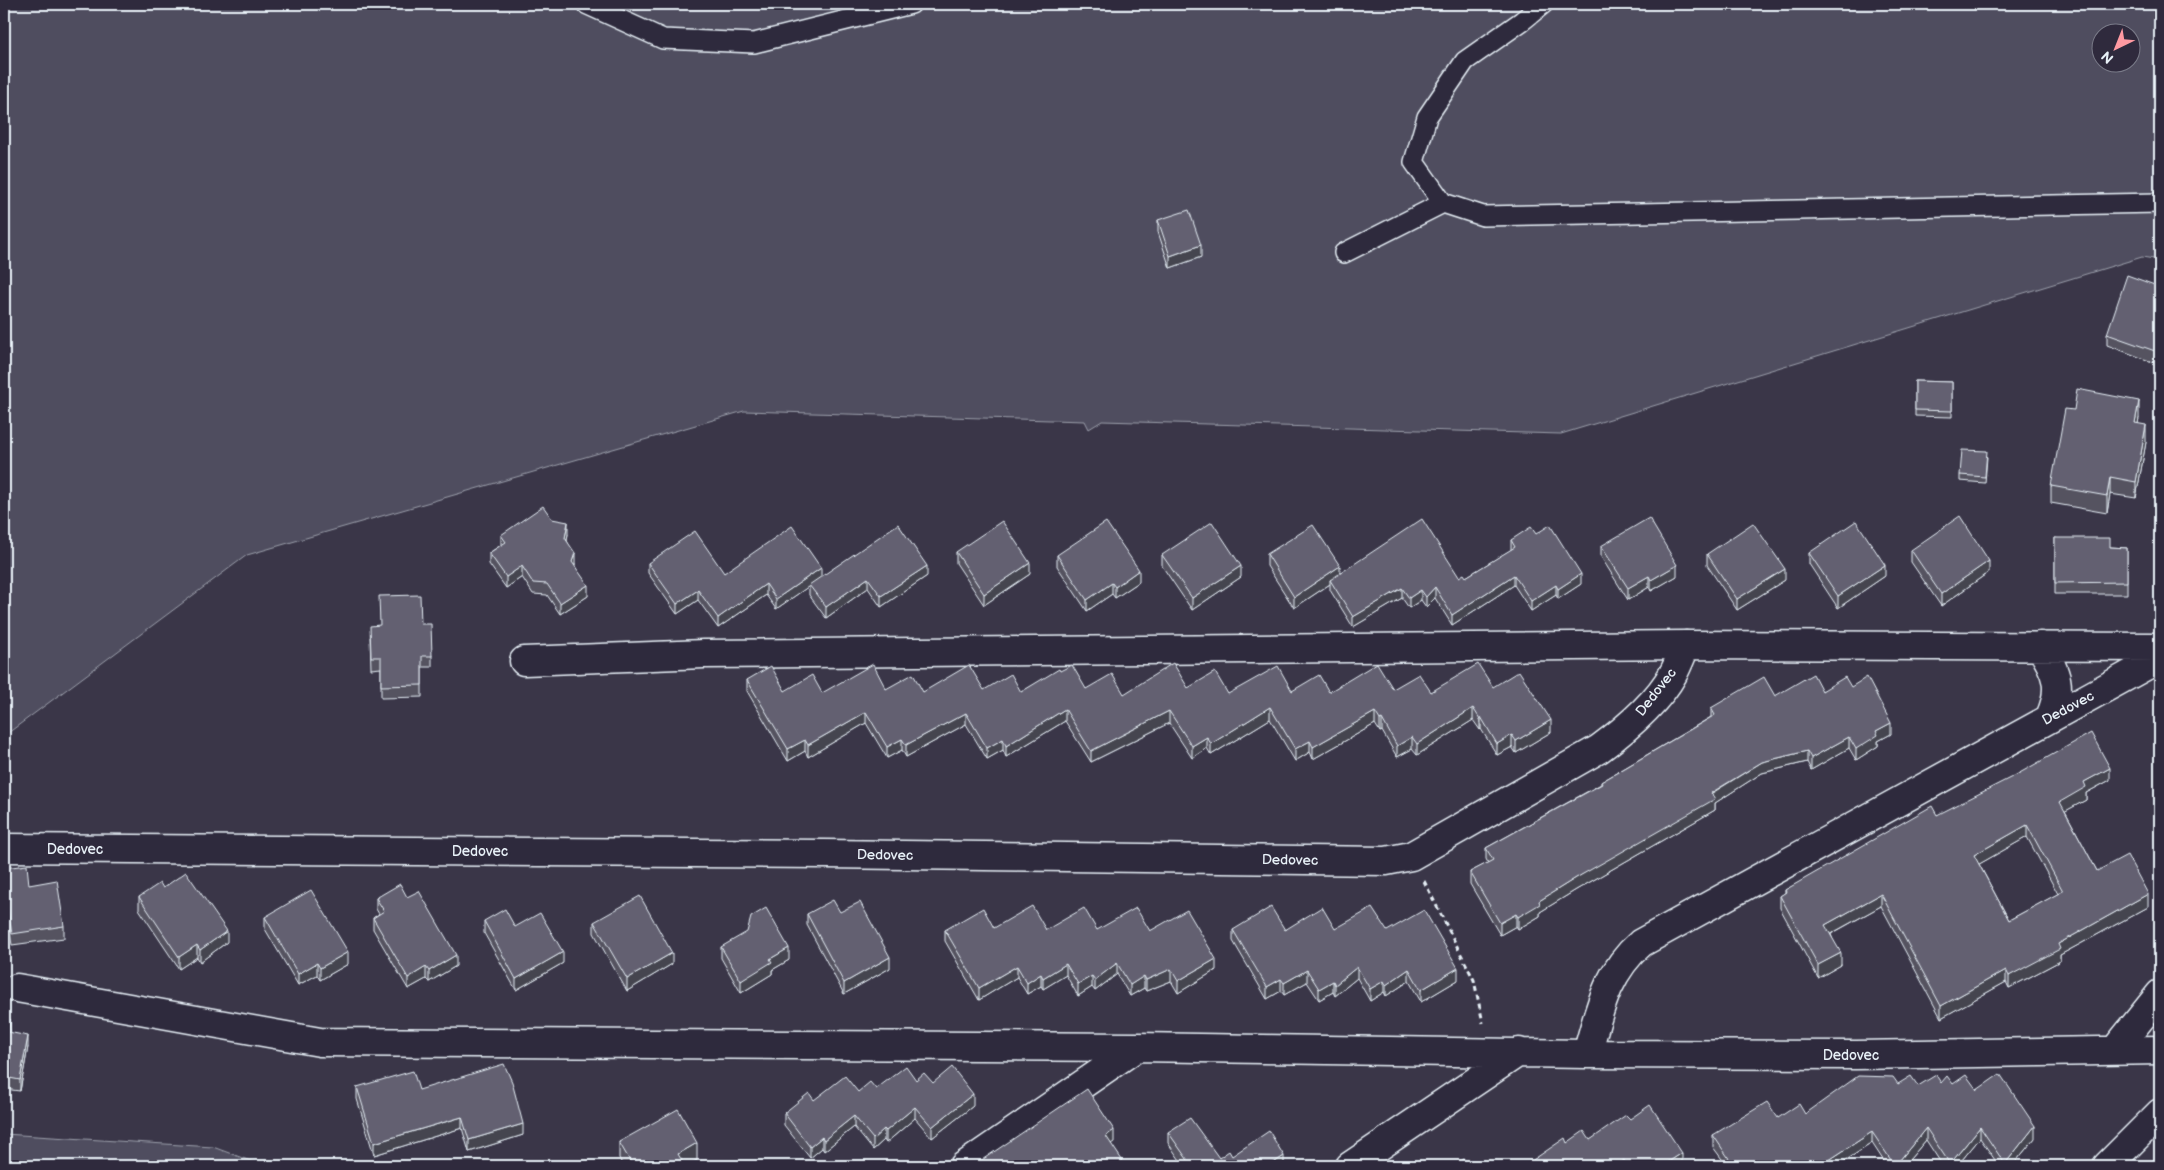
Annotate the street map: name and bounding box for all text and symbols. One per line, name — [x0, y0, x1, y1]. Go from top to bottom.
north arrow — [2092, 22, 2142, 72]
text: N — [2098, 47, 2117, 67]
street label: Dedovec — [1632, 664, 1680, 720]
street label: Dedovec — [2039, 687, 2097, 729]
street label: Dedovec — [47, 841, 103, 858]
street label: Dedovec — [452, 843, 508, 860]
street label: Dedovec — [857, 846, 913, 864]
street label: Dedovec — [1262, 851, 1318, 869]
street label: Dedovec — [1823, 1047, 1879, 1064]

